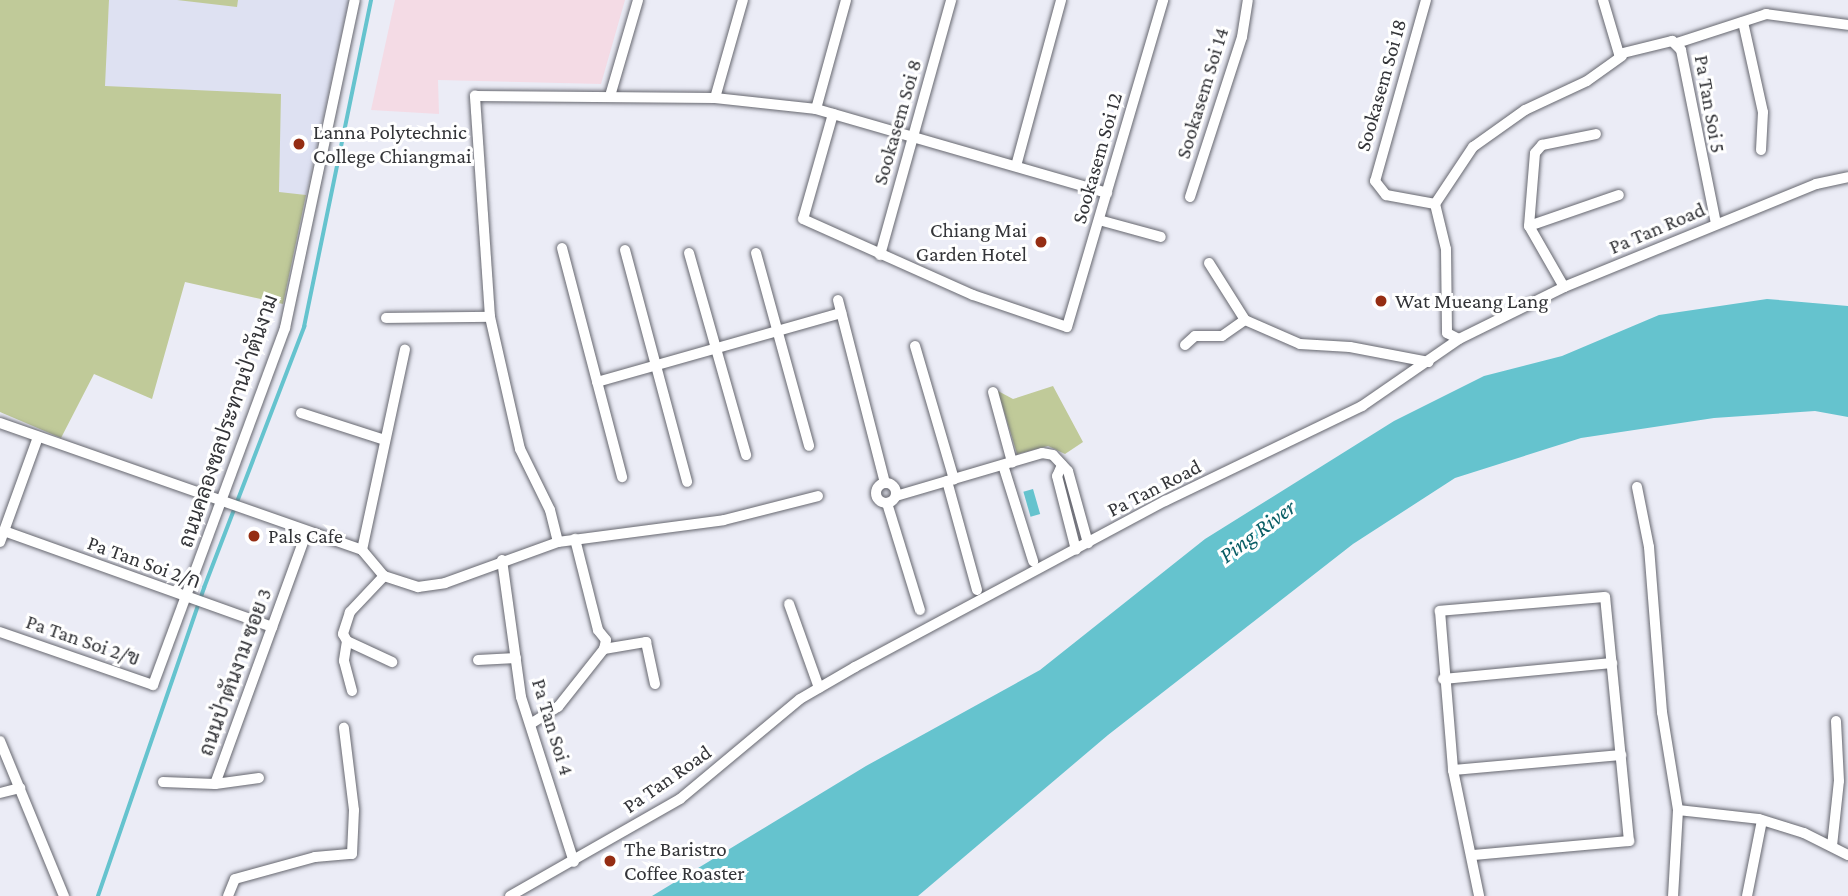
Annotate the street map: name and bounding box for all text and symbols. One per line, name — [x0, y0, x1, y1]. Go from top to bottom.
street label: Sookasem Soi 18 — [1350, 16, 1412, 154]
street label: Sookasem Soi 14 — [1170, 24, 1234, 162]
street label: Pa Tan Soi 5 — [1689, 53, 1731, 155]
street label: Sookasem Soi 8 — [867, 56, 927, 188]
street label: Sookasem Soi 12 — [1066, 90, 1128, 226]
place label: Lanna Polytechnic College Chiangmai — [313, 119, 472, 169]
marker: Lanna Polytechnic College Chiangmai — [291, 136, 307, 152]
street label: Pa Tan Road — [1605, 196, 1709, 260]
place label: Chiang Mai Garden Hotel — [916, 217, 1027, 267]
marker: Chiang Mai Garden Hotel — [1033, 234, 1049, 250]
place label: Wat Mueang Lang — [1395, 288, 1548, 314]
street label: ถนนคลองชลประทานป่าตันงาม — [173, 291, 283, 551]
marker: Wat Mueang Lang — [1373, 293, 1389, 309]
street label: Pa Tan Road — [1103, 454, 1205, 522]
water label: Ping River — [1213, 493, 1301, 569]
place label: Pals Cafe — [268, 523, 343, 549]
marker: Pals Cafe — [246, 528, 262, 544]
street label: Pa Tan Soi 2/ก — [84, 530, 204, 594]
street label: ถนนป่าตันงาม ซอย 3 — [193, 585, 277, 759]
street label: Pa Tan Soi 2/ข — [23, 609, 143, 671]
street label: Pa Tan Soi 4 — [526, 676, 580, 778]
street label: Pa Tan Road — [618, 739, 716, 819]
place label: The Baristro Coffee Roaster — [624, 836, 745, 886]
marker: The Baristro Coffee Roaster — [602, 853, 618, 869]

